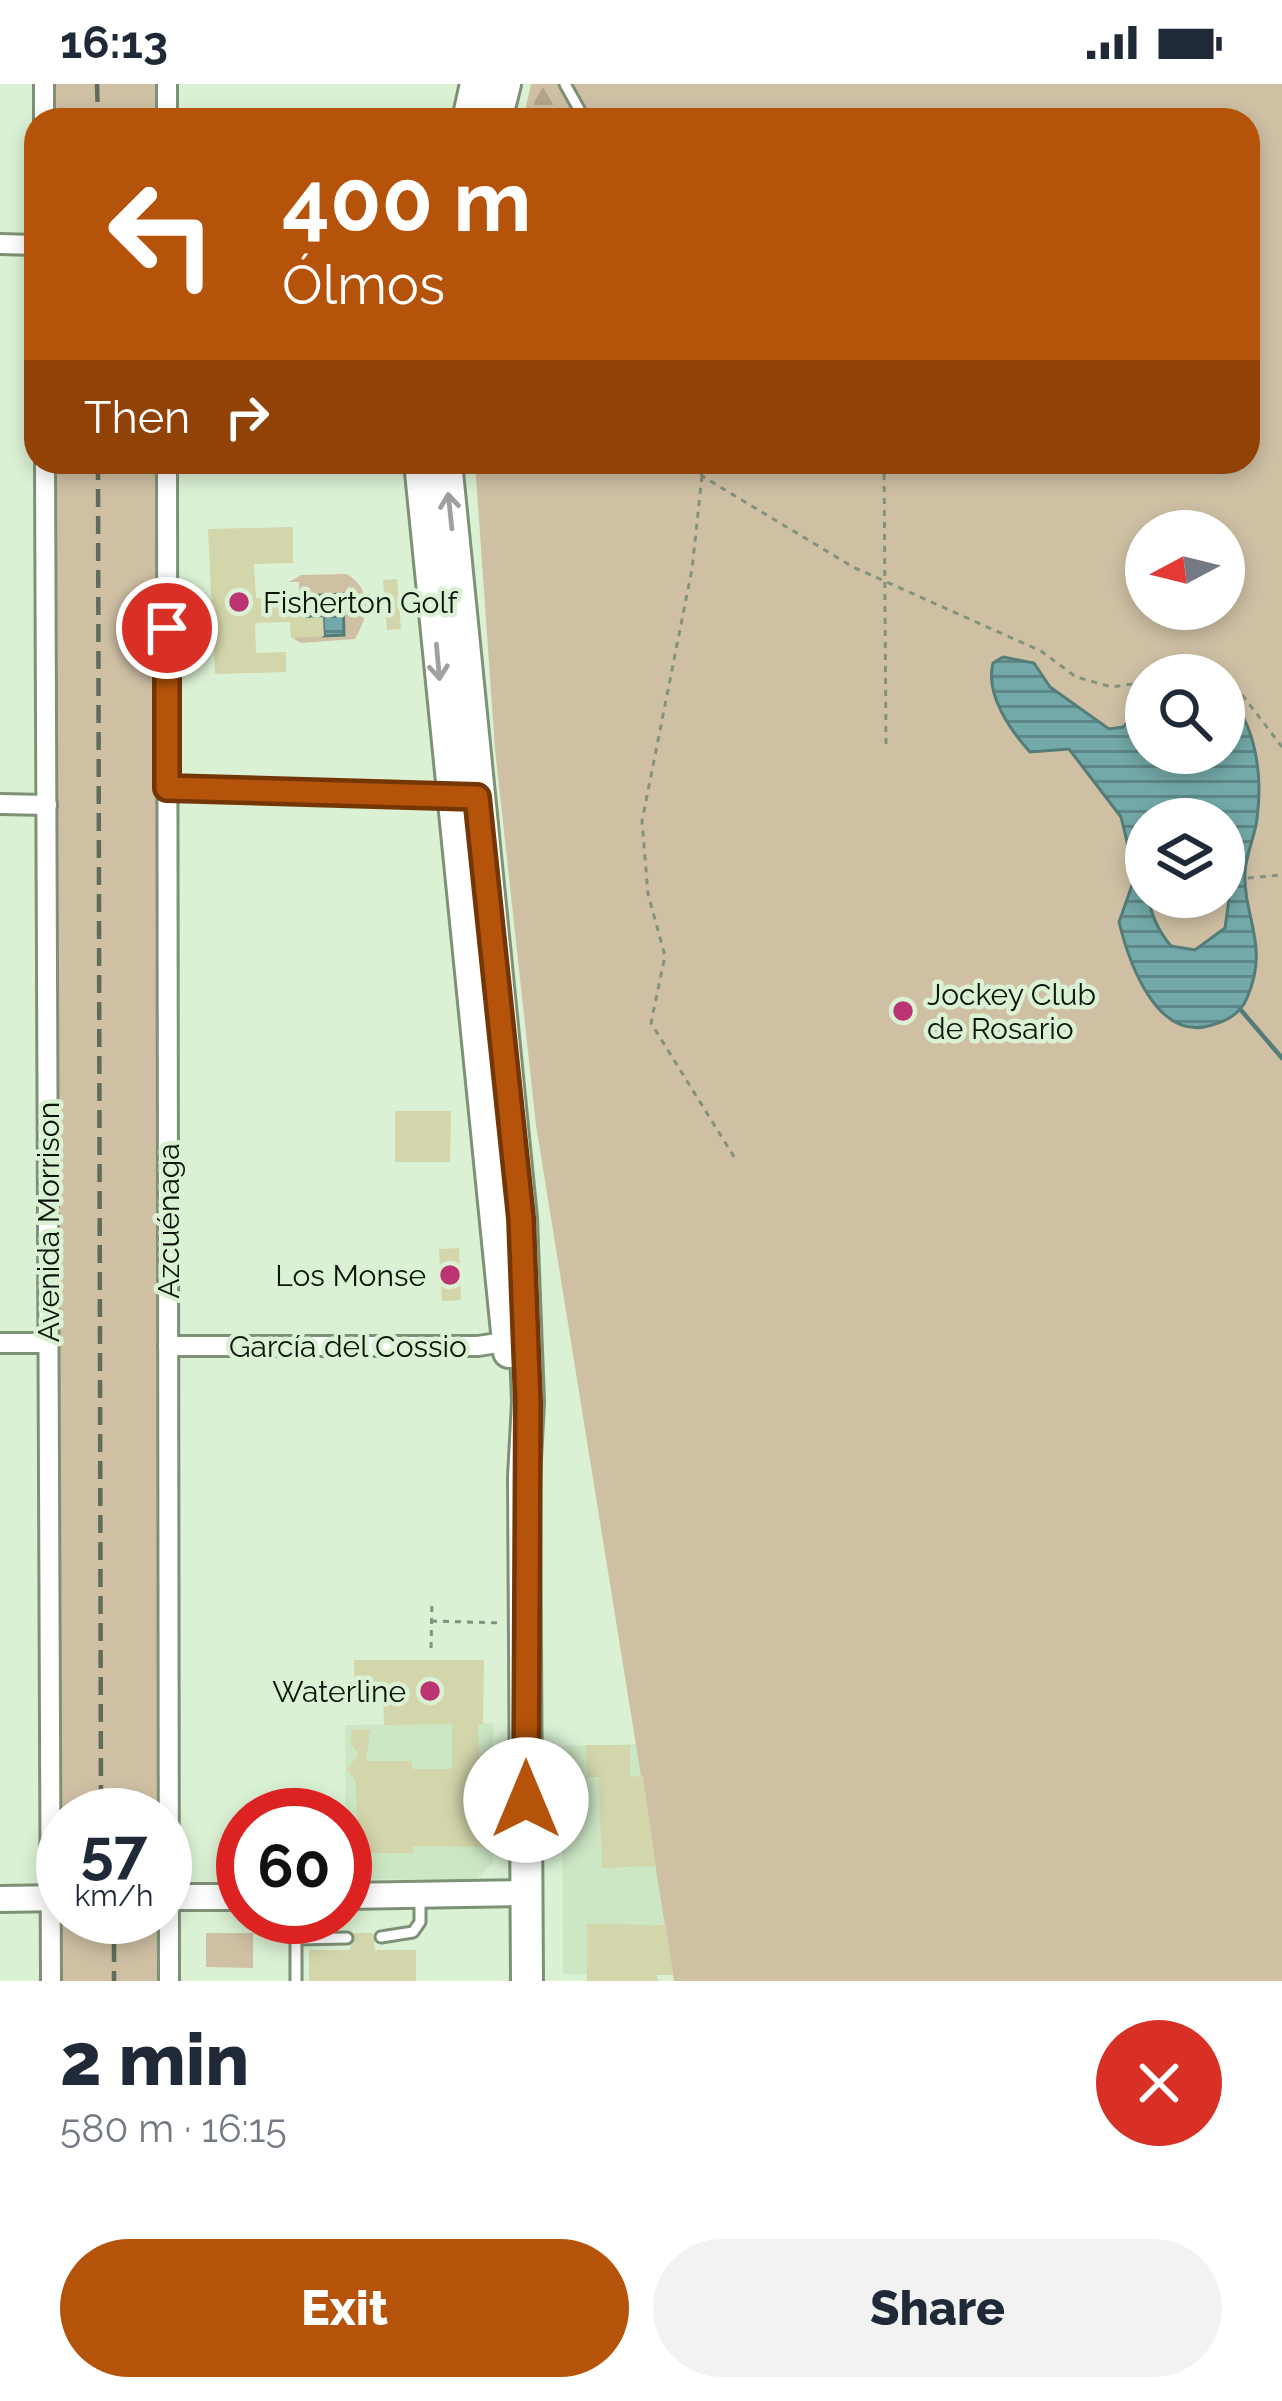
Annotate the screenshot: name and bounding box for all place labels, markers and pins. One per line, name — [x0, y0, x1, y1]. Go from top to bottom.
pin — [116, 577, 218, 679]
place label: Fisherton Golf — [263, 585, 459, 620]
marker: Fisherton Golf — [226, 589, 252, 615]
place label: Jockey Club de Rosario — [927, 977, 1096, 1046]
marker: Jockey Club de Rosario — [890, 998, 916, 1024]
place label: Los Monse — [275, 1258, 426, 1293]
marker: Los Monse — [437, 1262, 463, 1288]
place label: Waterline — [272, 1674, 406, 1709]
marker: Waterline — [417, 1678, 443, 1704]

